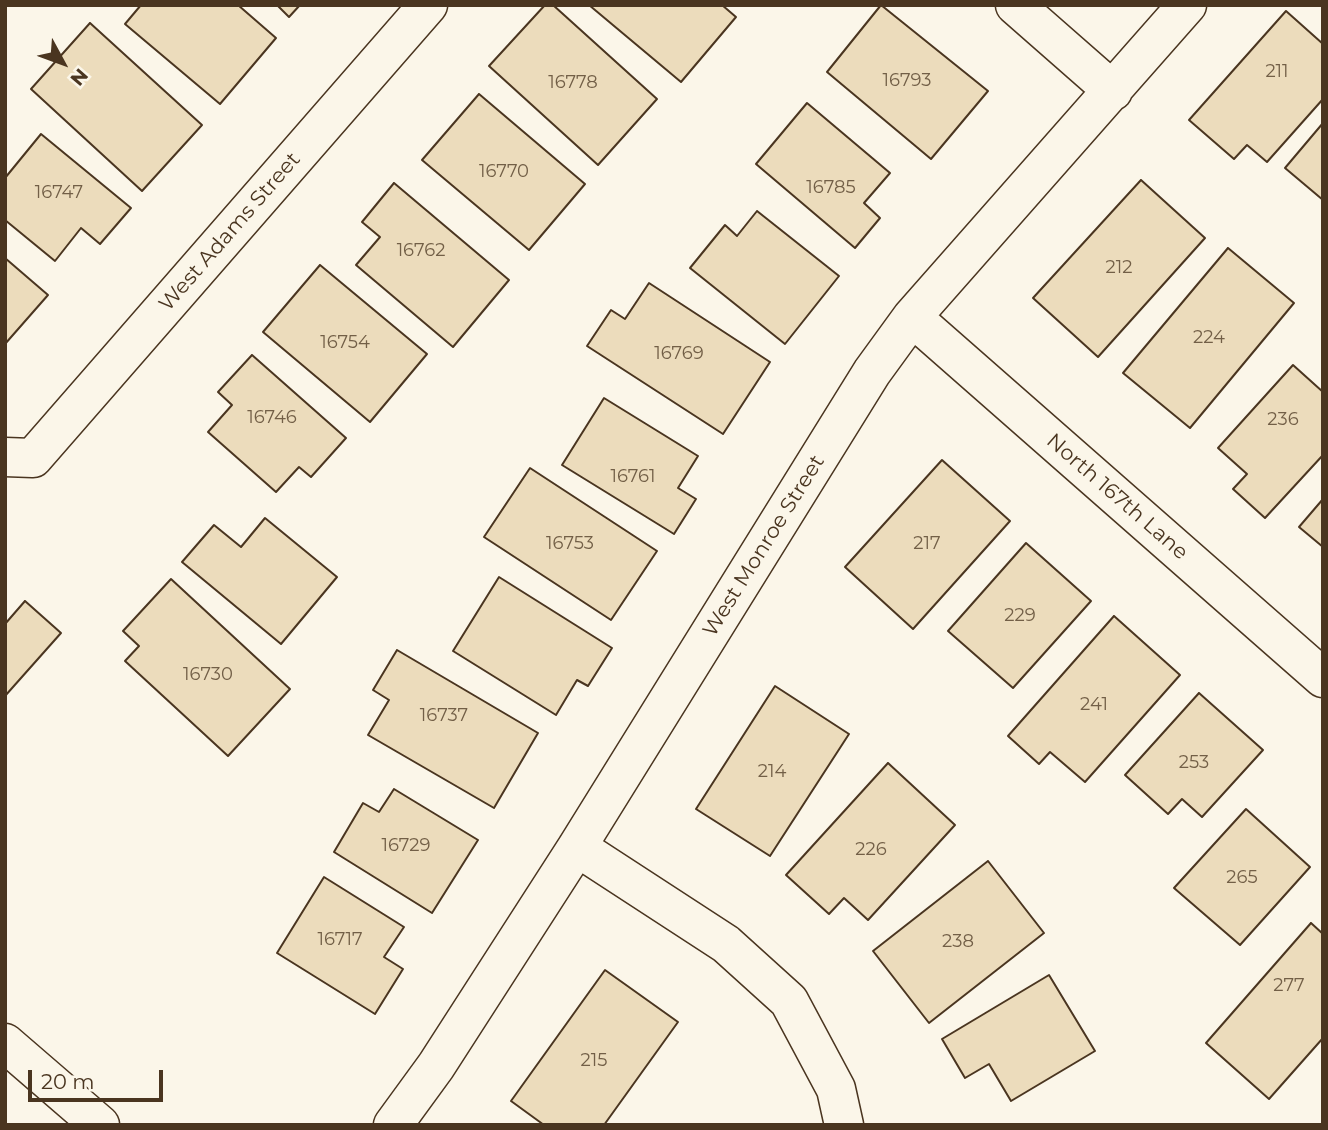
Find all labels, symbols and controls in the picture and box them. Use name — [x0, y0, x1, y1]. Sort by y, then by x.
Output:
north arrow — [28, 28, 98, 98]
house number: 211 — [1265, 61, 1289, 83]
text: N — [66, 64, 93, 90]
house number: 16793 — [883, 70, 931, 92]
house number: 16778 — [548, 72, 598, 94]
street label: West Adams Street — [154, 147, 306, 317]
house number: 16770 — [479, 161, 529, 183]
house number: 16785 — [806, 177, 856, 199]
house number: 16747 — [35, 182, 83, 204]
house number: 16762 — [397, 240, 445, 262]
house number: 212 — [1106, 257, 1132, 279]
house number: 224 — [1193, 327, 1225, 349]
house number: 16754 — [320, 332, 370, 354]
house number: 16769 — [654, 343, 704, 365]
house number: 16746 — [247, 407, 297, 429]
house number: 236 — [1267, 409, 1299, 431]
street label: North 167th Lane — [1041, 429, 1193, 565]
street label: West Monroe Street — [698, 450, 830, 642]
house number: 16761 — [610, 466, 656, 488]
house number: 16753 — [546, 533, 594, 555]
house number: 217 — [913, 533, 941, 555]
house number: 229 — [1004, 605, 1036, 627]
house number: 16730 — [183, 664, 233, 686]
house number: 241 — [1080, 694, 1108, 716]
house number: 16737 — [420, 705, 468, 727]
house number: 253 — [1179, 752, 1209, 774]
house number: 214 — [758, 761, 786, 783]
house number: 16729 — [381, 835, 431, 857]
house number: 226 — [855, 839, 887, 861]
house number: 265 — [1226, 867, 1258, 889]
house number: 16717 — [317, 929, 363, 951]
house number: 238 — [942, 931, 974, 953]
house number: 277 — [1273, 975, 1305, 997]
house number: 215 — [581, 1050, 607, 1072]
scale bar — [32, 1056, 166, 1100]
text: 20 m — [41, 1069, 95, 1094]

